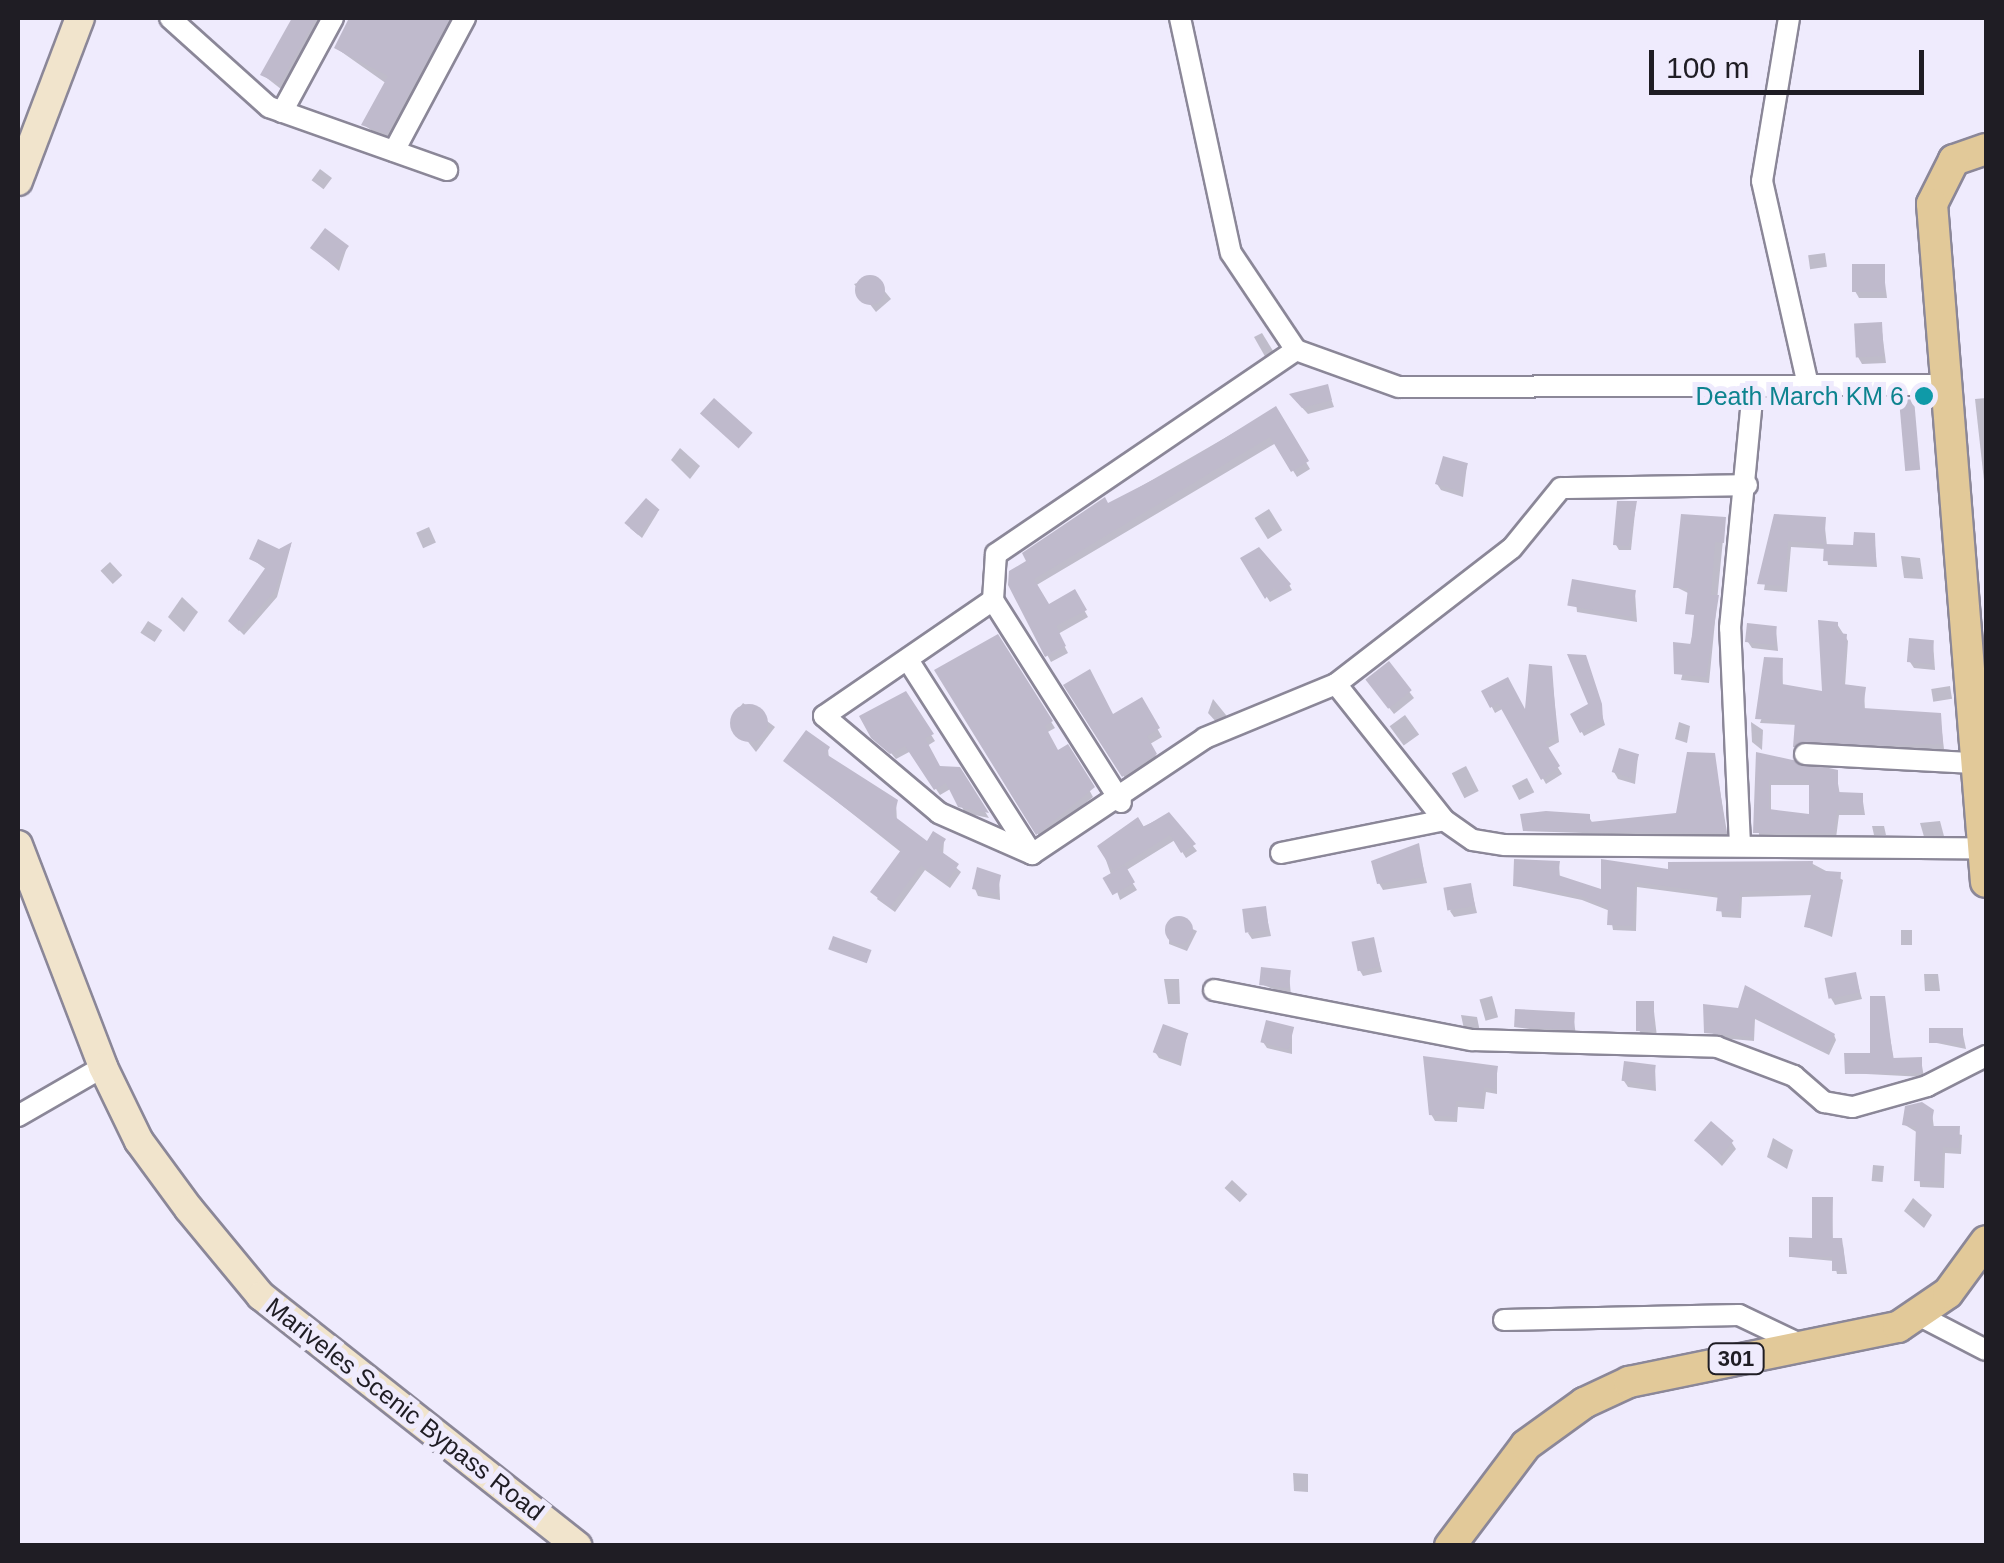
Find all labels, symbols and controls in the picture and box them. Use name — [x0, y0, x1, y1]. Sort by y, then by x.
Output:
scale bar — [1654, 30, 1929, 92]
text: 100 m — [1666, 51, 1749, 84]
place label: Death March KM 6 — [1696, 381, 1904, 411]
marker: Death March KM 6 — [1913, 385, 1935, 407]
street label: Mariveles Scenic Bypass Road — [260, 1291, 550, 1527]
road number: 301 — [1706, 1342, 1766, 1376]

